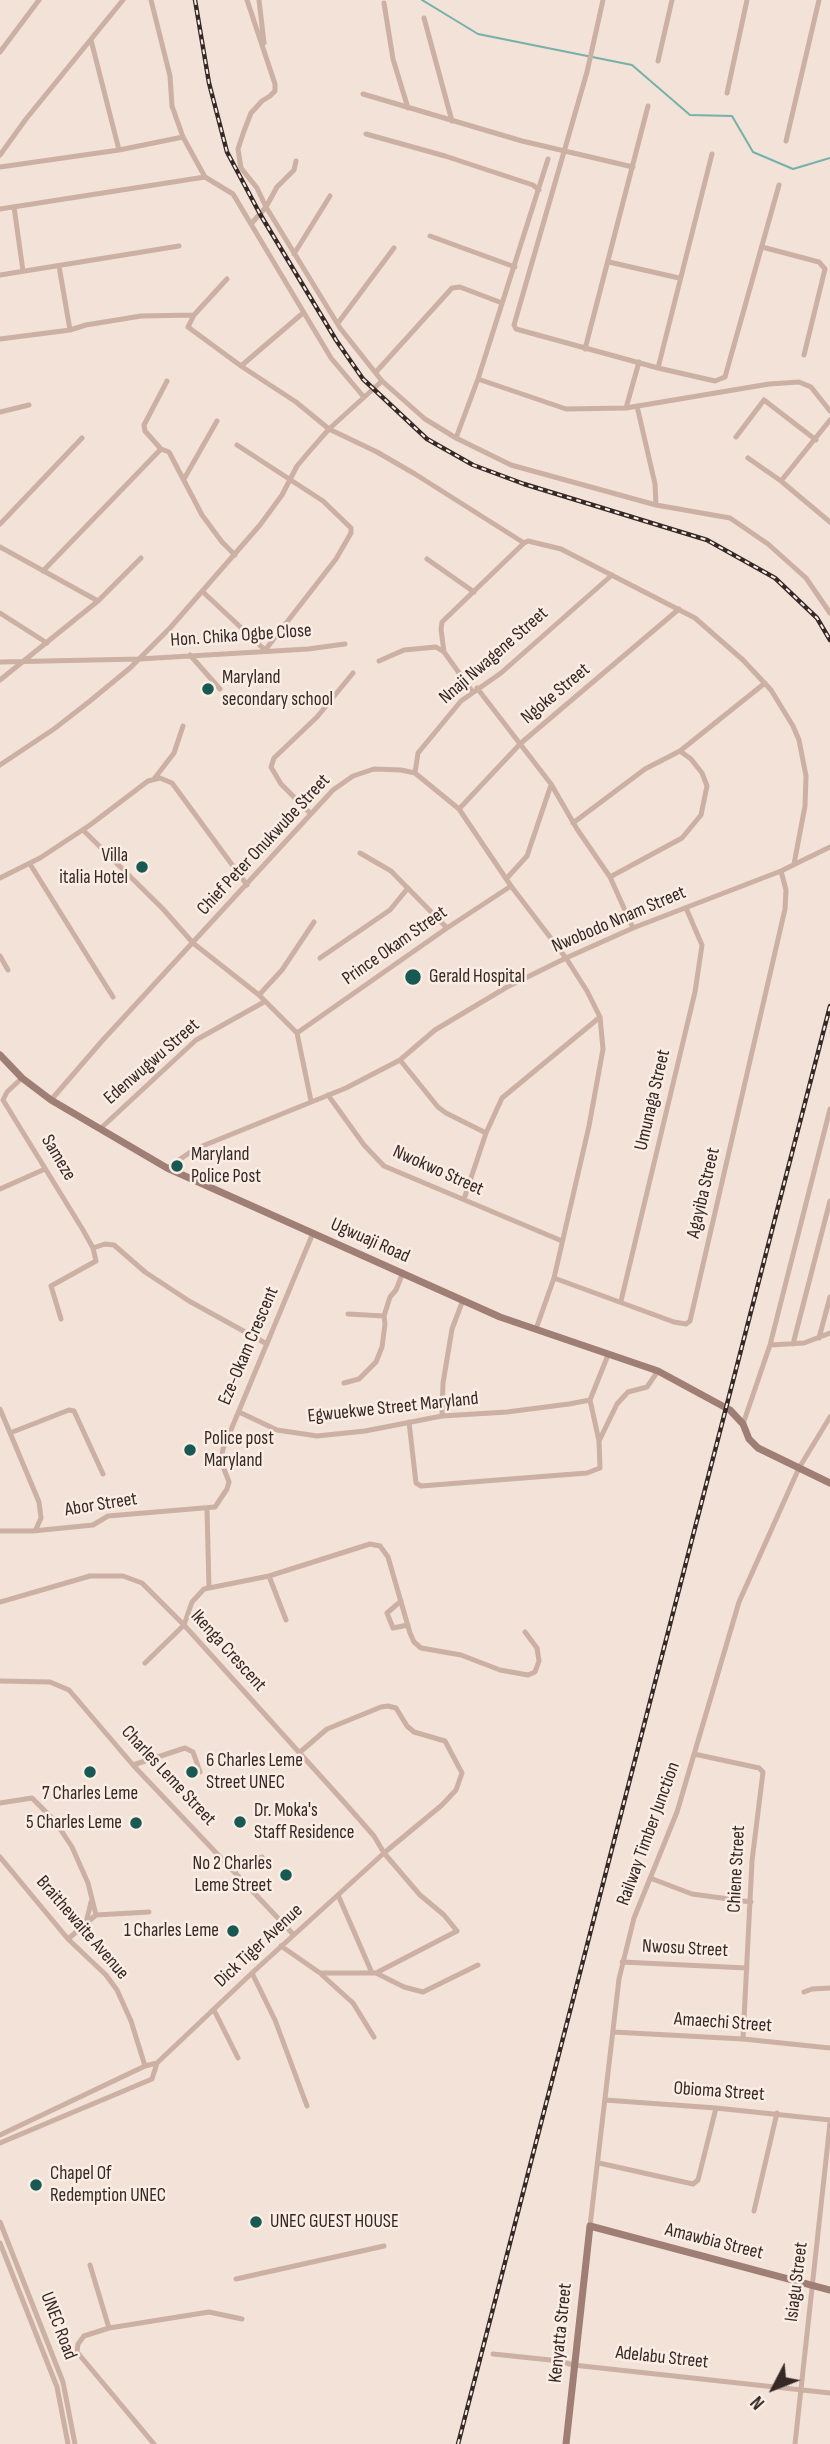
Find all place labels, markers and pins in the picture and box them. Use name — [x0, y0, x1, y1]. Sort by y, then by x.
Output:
place label: Maryland secondary school — [222, 667, 333, 711]
marker: Maryland secondary school — [200, 681, 216, 697]
place label: Villa italia Hotel — [59, 845, 128, 889]
marker: Villa italia Hotel — [134, 859, 150, 875]
place label: Gerald Hospital — [429, 966, 525, 988]
marker: Gerald Hospital — [403, 967, 423, 987]
place label: Maryland Police Post — [191, 1144, 261, 1188]
marker: Maryland Police Post — [169, 1158, 185, 1174]
place label: Police post Maryland — [204, 1428, 274, 1472]
marker: Police post Maryland — [182, 1442, 198, 1458]
place label: 6 Charles Leme Street UNEC — [206, 1750, 303, 1794]
marker: 7 Charles Leme — [82, 1764, 98, 1780]
marker: 6 Charles Leme Street UNEC — [184, 1764, 200, 1780]
place label: 7 Charles Leme — [42, 1783, 138, 1805]
place label: Dr. Moka's Staff Residence — [254, 1800, 354, 1844]
place label: 5 Charles Leme — [26, 1812, 122, 1834]
marker: Dr. Moka's Staff Residence — [232, 1814, 248, 1830]
marker: 5 Charles Leme — [128, 1815, 144, 1831]
place label: No 2 Charles Leme Street — [192, 1853, 272, 1897]
marker: No 2 Charles Leme Street — [278, 1867, 294, 1883]
place label: 1 Charles Leme — [124, 1920, 219, 1942]
marker: 1 Charles Leme — [225, 1923, 241, 1939]
place label: Chapel Of Redemption UNEC — [50, 2163, 166, 2207]
marker: Chapel Of Redemption UNEC — [28, 2177, 44, 2193]
place label: UNEC GUEST HOUSE — [270, 2211, 399, 2233]
marker: UNEC GUEST HOUSE — [248, 2214, 264, 2230]

